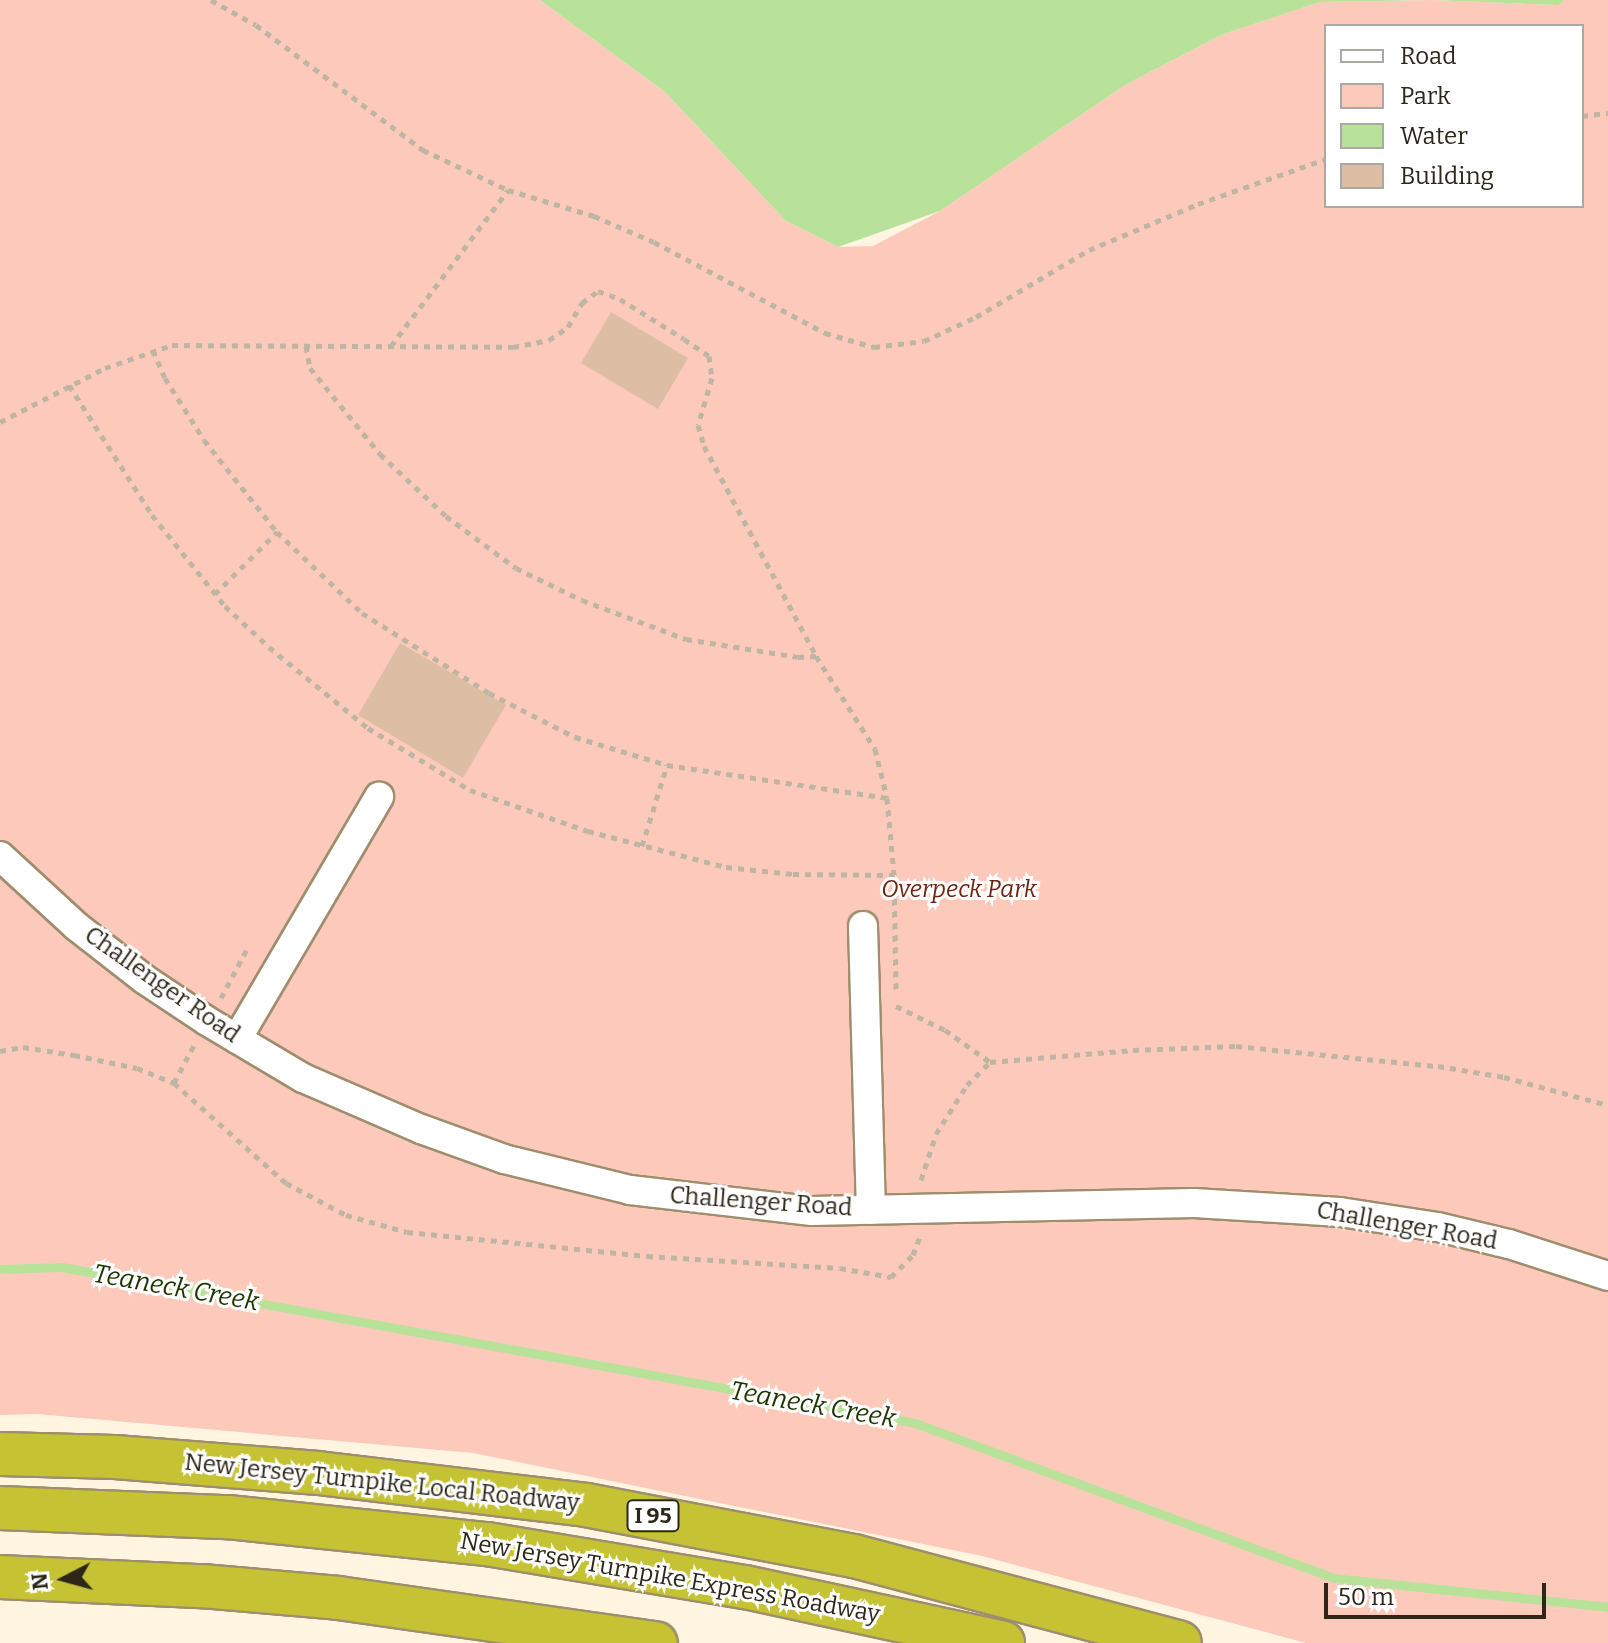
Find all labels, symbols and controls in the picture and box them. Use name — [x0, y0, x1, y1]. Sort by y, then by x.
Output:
legend — [1324, 24, 1584, 208]
text: Road — [1400, 42, 1456, 70]
text: Park — [1400, 82, 1451, 110]
text: Water — [1400, 122, 1468, 150]
text: Building — [1400, 162, 1494, 190]
park label: Overpeck Park — [881, 876, 1037, 904]
street label: Challenger Road — [79, 921, 245, 1049]
street label: Challenger Road — [669, 1181, 853, 1223]
street label: Challenger Road — [1314, 1196, 1500, 1256]
water label: Teaneck Creek — [91, 1258, 261, 1318]
water label: Teaneck Creek — [728, 1375, 898, 1435]
street label: New Jersey Turnpike Local Roadway — [183, 1448, 581, 1518]
road number: I 95 — [625, 1498, 681, 1534]
street label: New Jersey Turnpike Express Roadway — [458, 1527, 882, 1629]
north arrow — [24, 1539, 104, 1619]
scale bar — [1328, 1567, 1550, 1617]
text: N — [25, 1572, 54, 1591]
text: 50 m — [1338, 1583, 1394, 1611]

